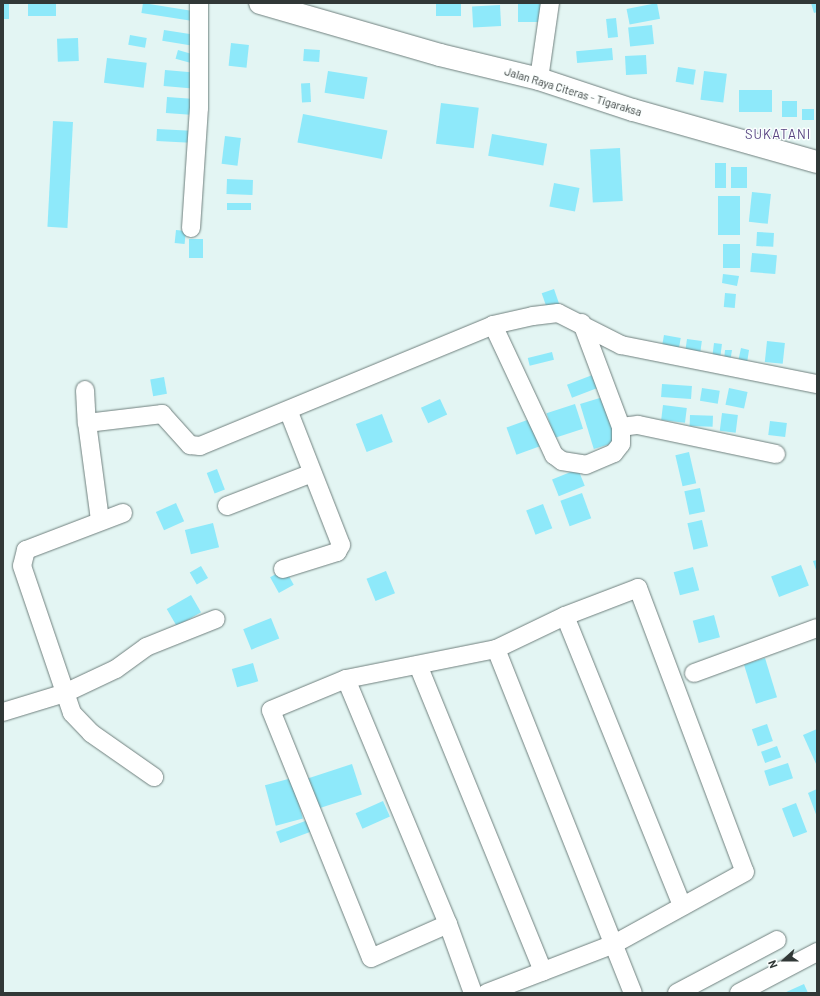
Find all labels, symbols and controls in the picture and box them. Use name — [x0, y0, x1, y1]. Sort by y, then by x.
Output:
street label: Jalan Raya Citeras - Tigaraksa — [503, 65, 643, 119]
district label: SUKATANI — [745, 126, 811, 142]
north arrow — [764, 940, 804, 980]
text: N — [765, 959, 780, 970]

